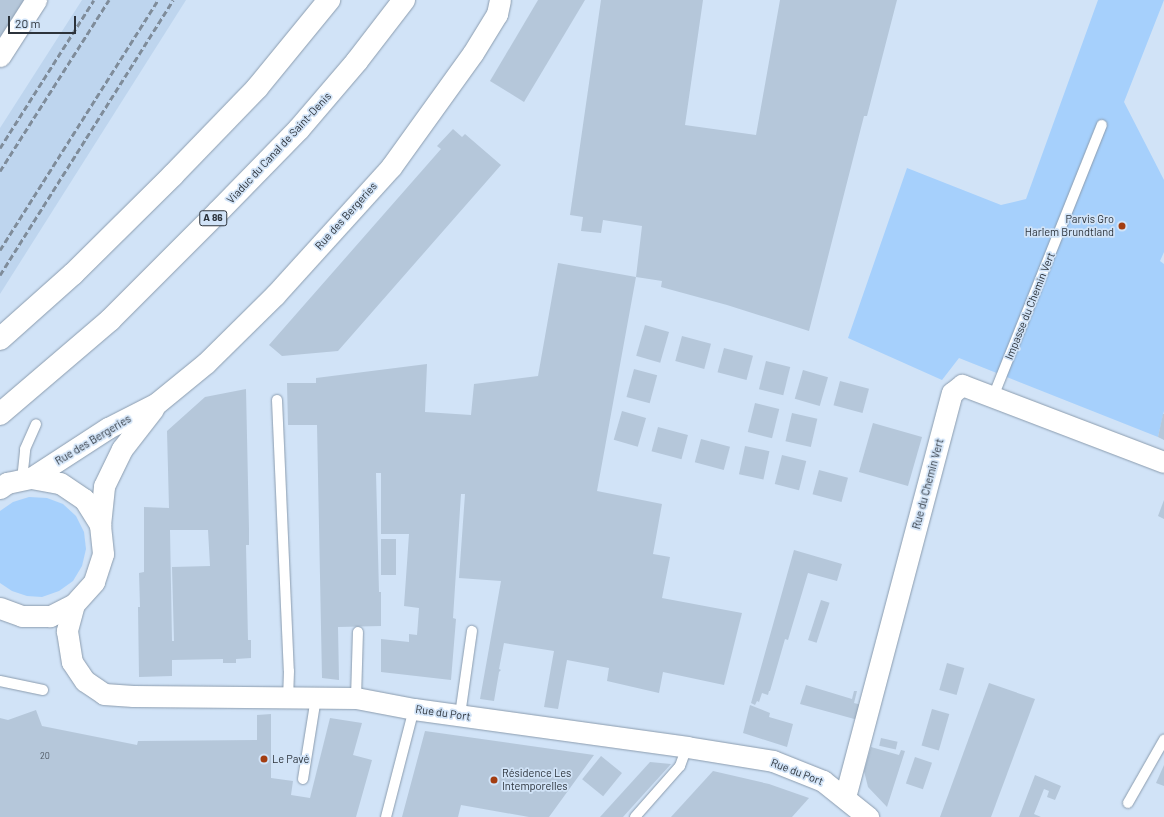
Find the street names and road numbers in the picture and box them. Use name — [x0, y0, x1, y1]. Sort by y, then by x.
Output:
street label: Viaduc du Canal de Saint-Denis — [224, 90, 334, 206]
street label: Rue des Bergeries — [312, 180, 380, 252]
road number: A 86 — [199, 210, 227, 226]
street label: Impasse du Chemin Vert — [1002, 250, 1058, 362]
street label: Rue des Bergeries — [53, 412, 133, 468]
street label: Rue du Chemin Vert — [910, 437, 946, 531]
street label: Rue du Port — [415, 703, 471, 723]
street label: Rue du Port — [769, 756, 825, 788]

